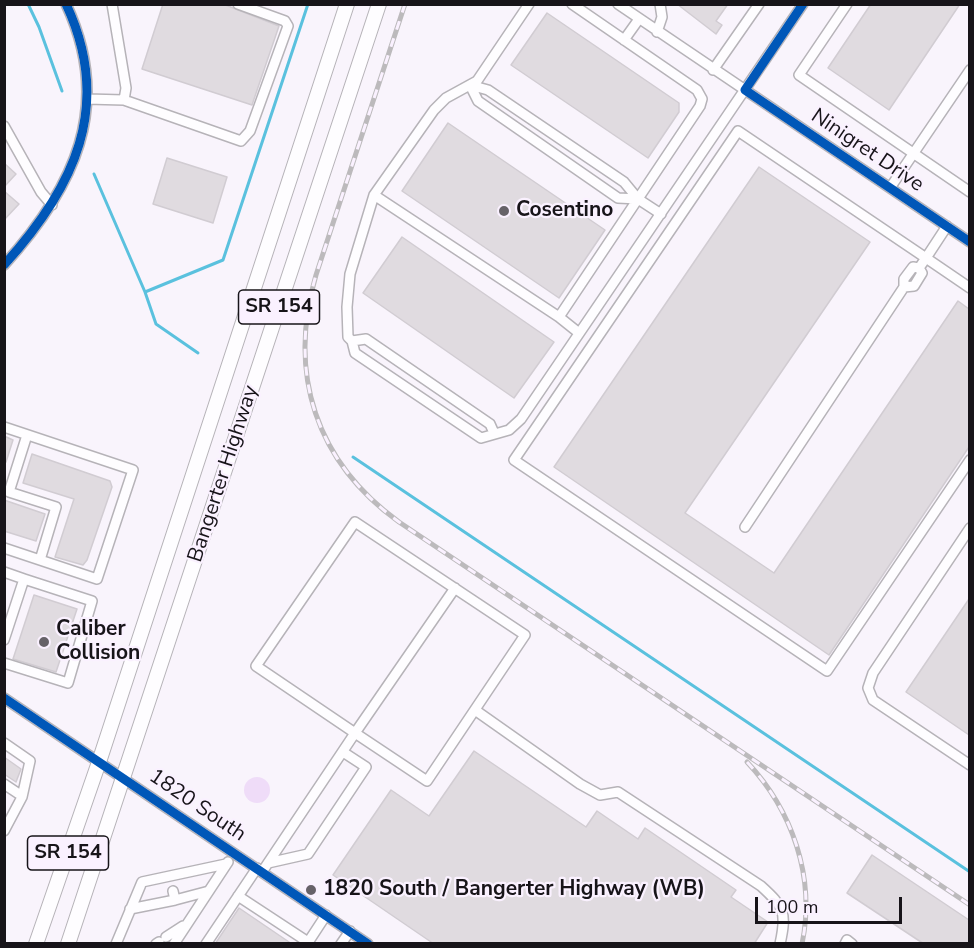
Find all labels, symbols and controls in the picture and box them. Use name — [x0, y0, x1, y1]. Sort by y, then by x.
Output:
street label: Ninigret Drive — [806, 104, 928, 198]
place label: Cosentino — [516, 198, 613, 224]
marker: Cosentino — [497, 204, 511, 218]
road number: SR 154 — [238, 290, 320, 324]
street label: Bangerter Highway — [184, 382, 264, 566]
place label: Caliber Collision — [56, 617, 140, 667]
marker: Caliber Collision — [37, 635, 51, 649]
street label: 1820 South — [144, 764, 250, 848]
road number: SR 154 — [28, 836, 109, 870]
place label: 1820 South / Bangerter Highway (WB) — [323, 877, 705, 903]
marker: 1820 South / Bangerter Highway (WB) — [304, 883, 318, 897]
scale bar — [758, 885, 905, 923]
text: 100 m — [766, 895, 818, 919]

